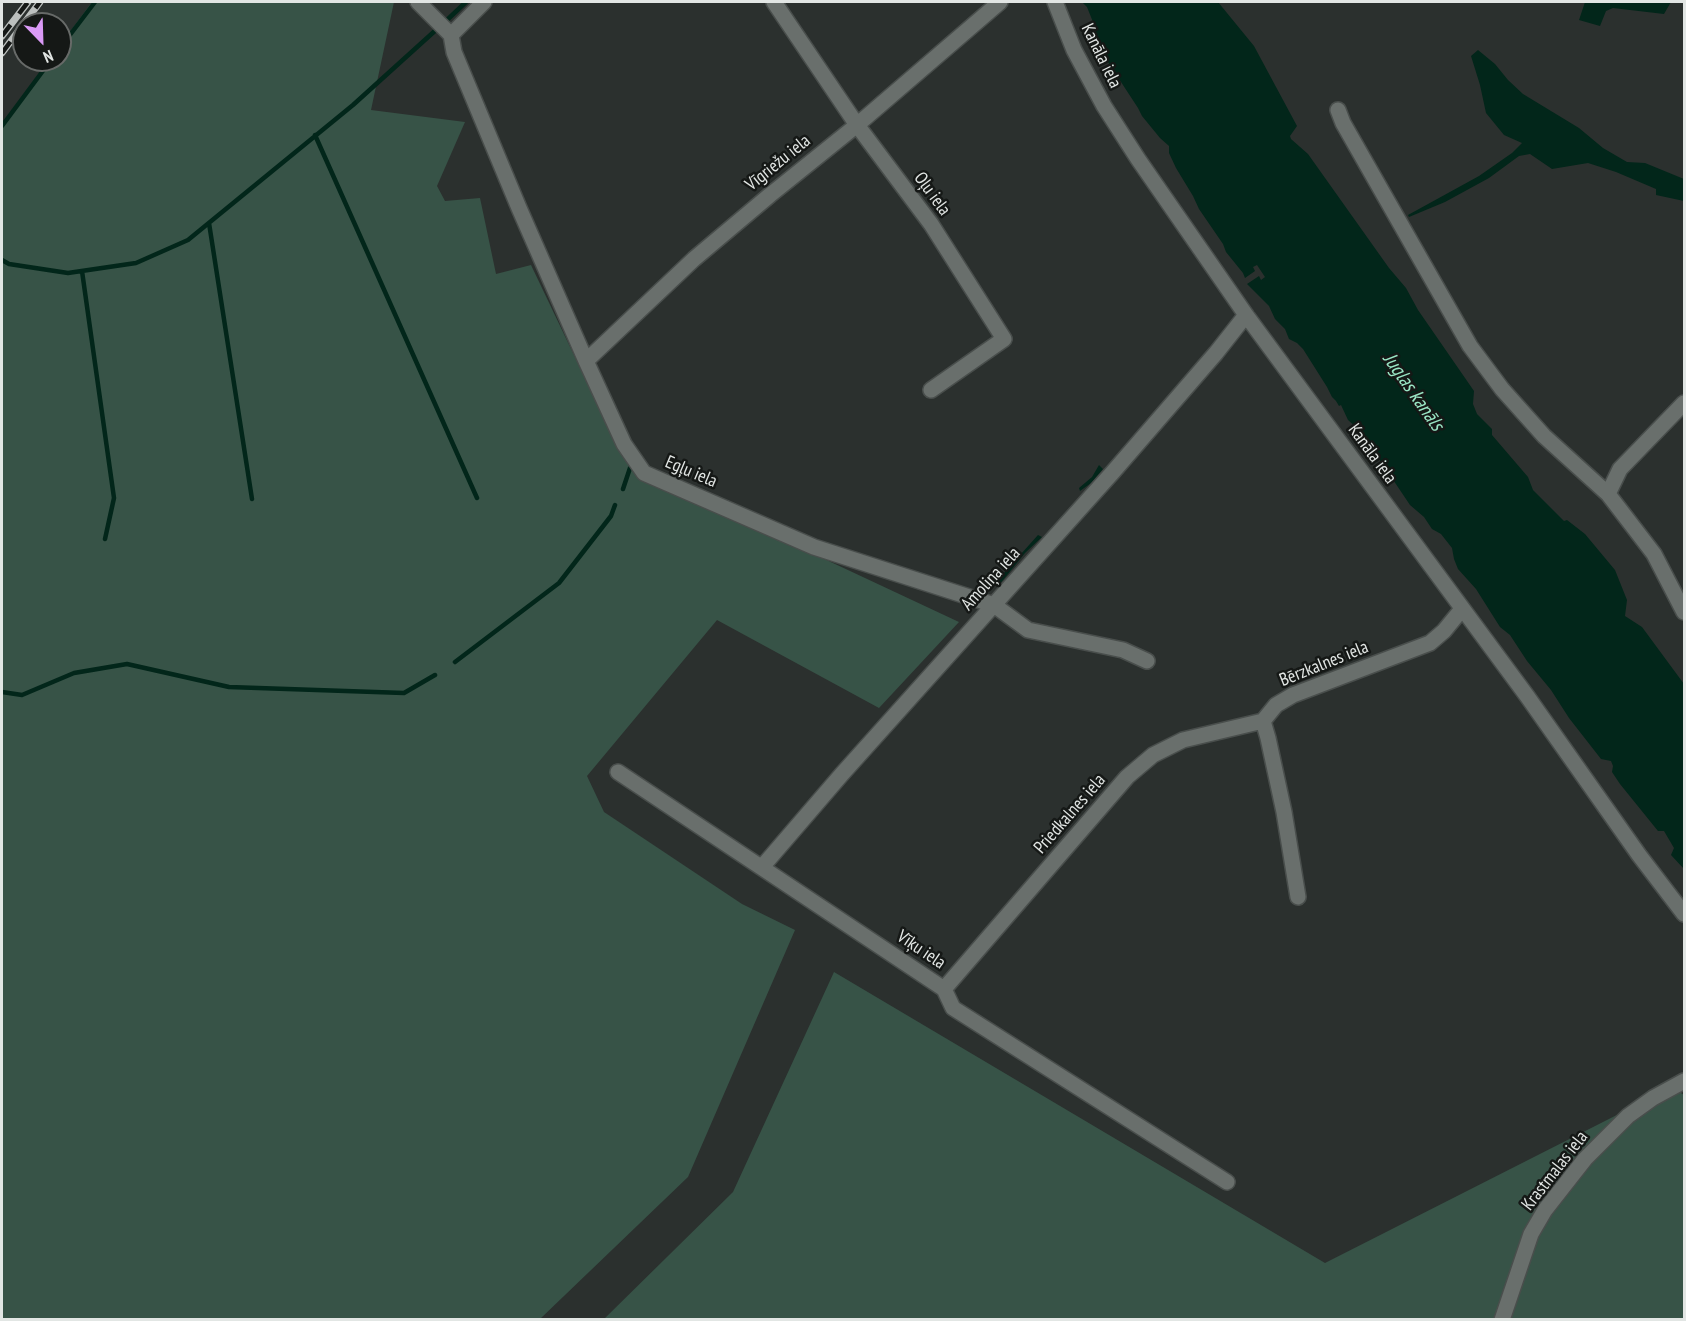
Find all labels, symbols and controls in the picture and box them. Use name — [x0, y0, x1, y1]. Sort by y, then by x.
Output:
north arrow — [12, 12, 72, 72]
street label: Kanāla iela — [1076, 20, 1126, 92]
text: N — [40, 46, 56, 68]
street label: Vīgriežu iela — [741, 130, 815, 196]
street label: Oļu iela — [909, 168, 955, 220]
water label: Juglas kanāls — [1377, 348, 1449, 436]
street label: Kanāla iela — [1343, 420, 1401, 488]
street label: Egļu iela — [662, 451, 720, 493]
street label: Amoliņa iela — [957, 543, 1025, 615]
street label: Bērzkalnes iela — [1277, 636, 1371, 692]
street label: Priedkalnes iela — [1030, 770, 1110, 858]
street label: Vīķu iela — [893, 926, 949, 974]
street label: Krastmalas iela — [1517, 1127, 1593, 1215]

